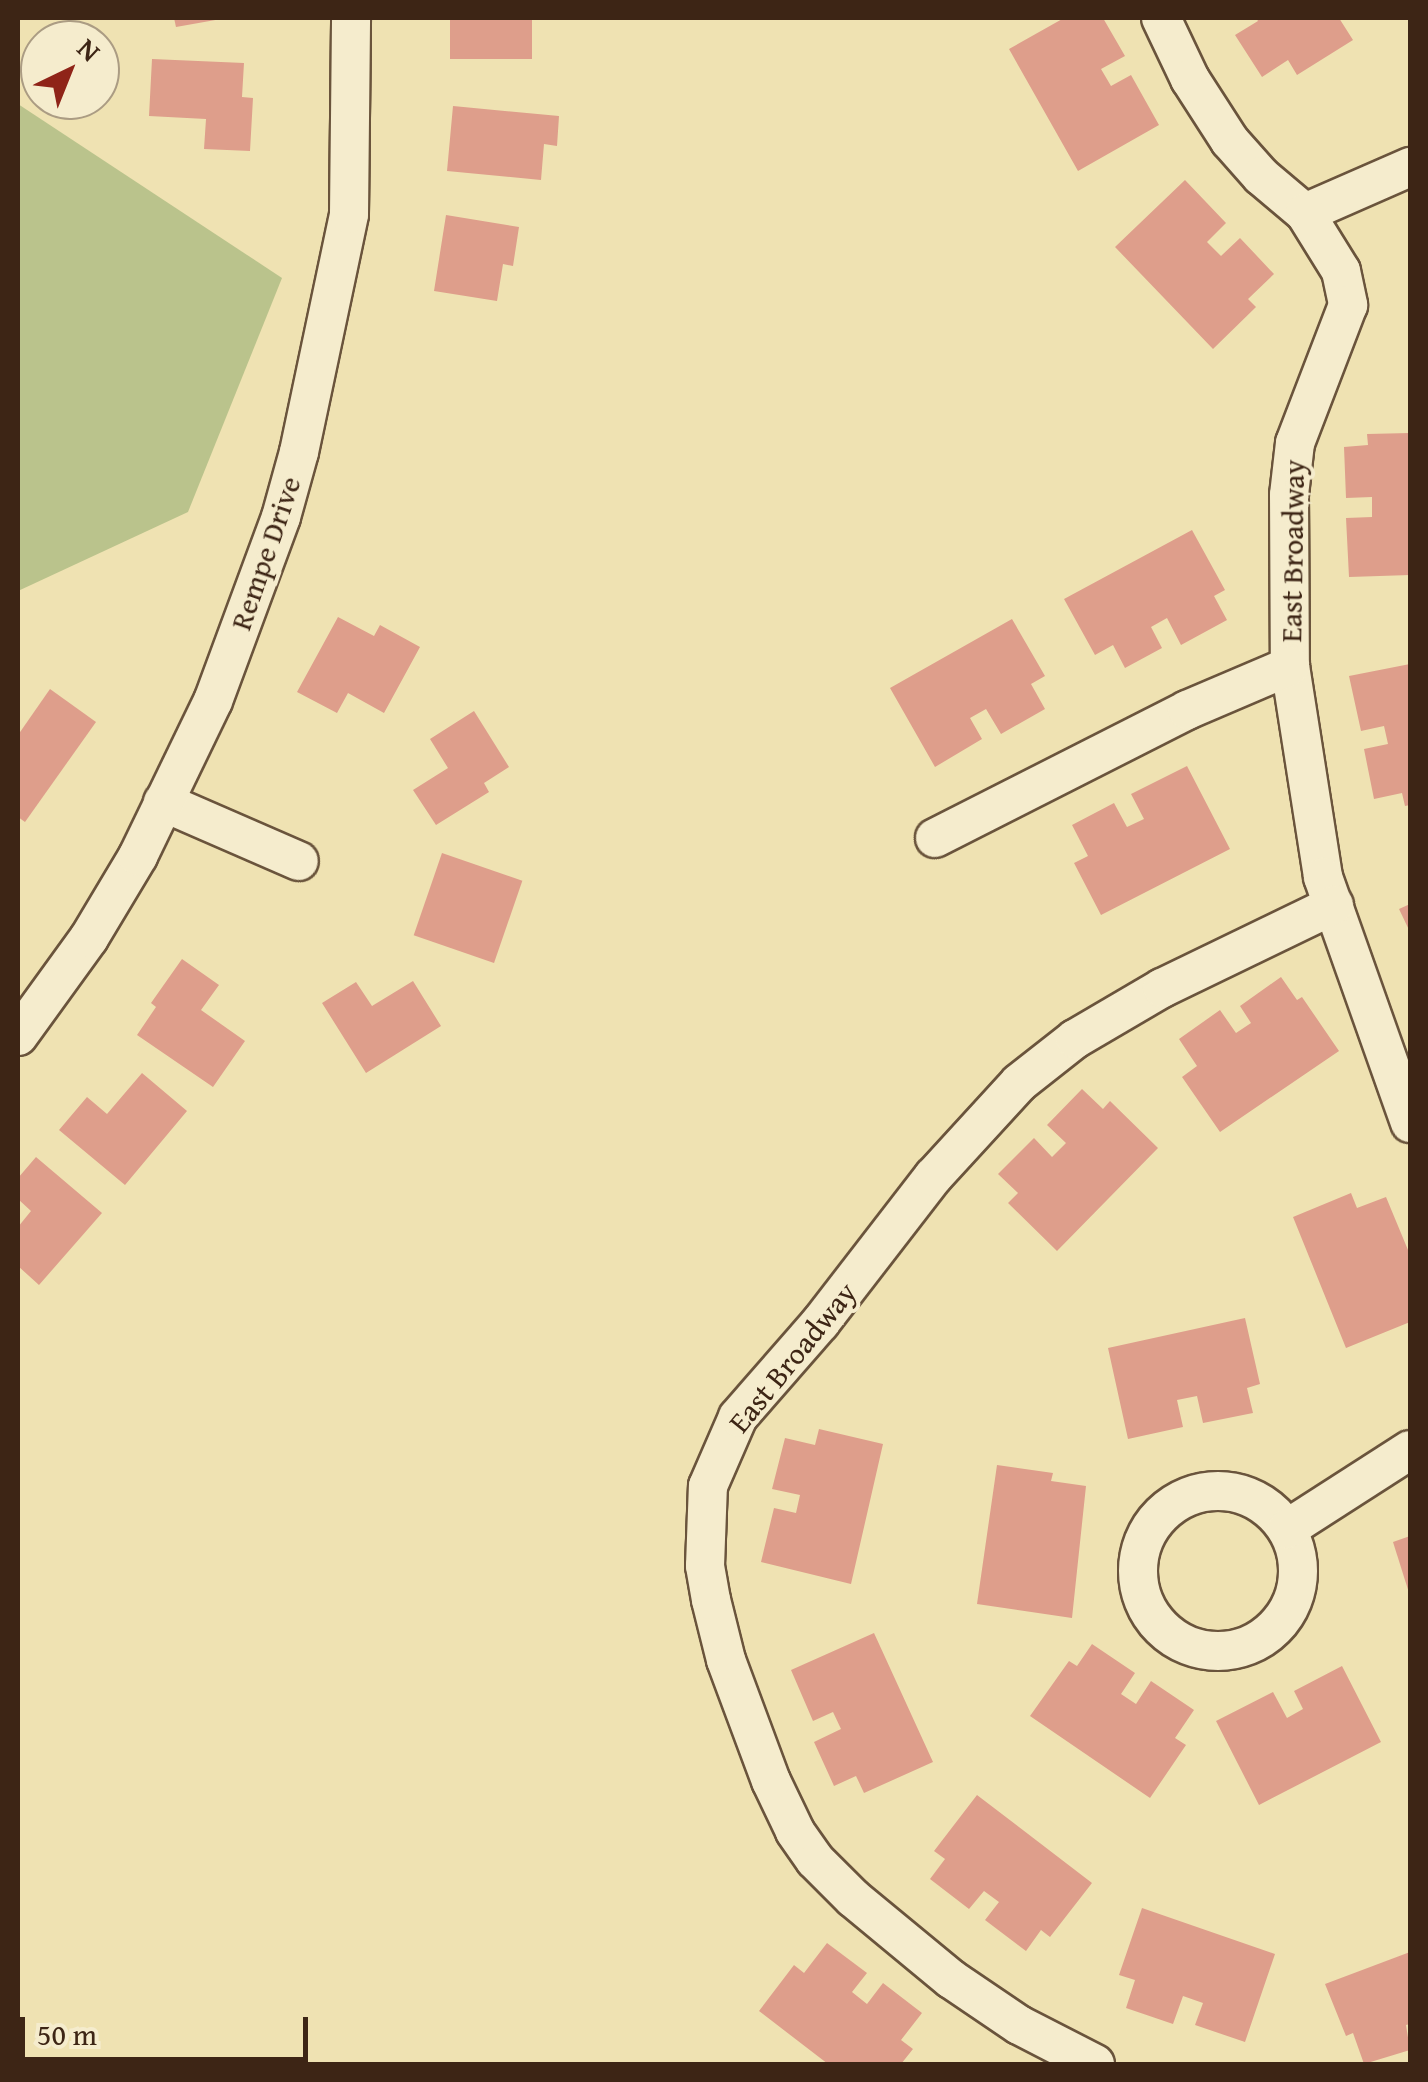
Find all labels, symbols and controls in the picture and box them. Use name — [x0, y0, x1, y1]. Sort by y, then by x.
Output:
north arrow — [20, 20, 120, 120]
text: N — [69, 28, 110, 71]
street label: East Broadway — [1272, 459, 1312, 643]
street label: Rempe Drive — [222, 471, 308, 635]
street label: East Broadway — [720, 1275, 864, 1439]
scale bar — [25, 1997, 312, 2059]
text: 50 m — [37, 2012, 97, 2056]

